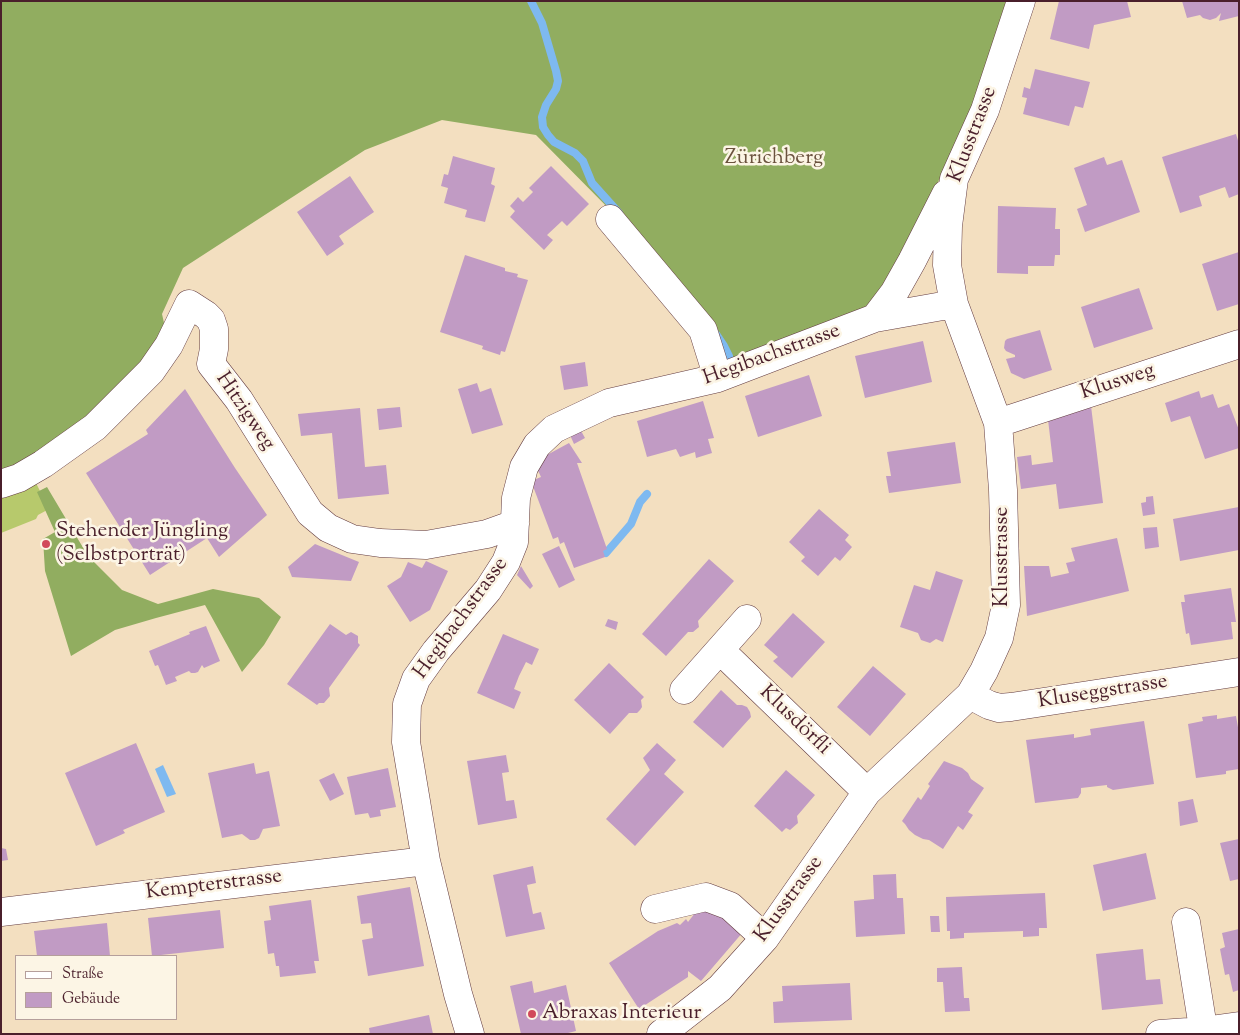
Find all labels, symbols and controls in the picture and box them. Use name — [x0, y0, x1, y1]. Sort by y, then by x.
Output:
street label: Klusstrasse — [944, 84, 1004, 186]
park label: Zürichberg — [725, 146, 823, 172]
street label: Hegibachstrasse — [700, 319, 844, 393]
street label: Klusweg — [1078, 359, 1158, 407]
street label: Hitzigweg — [209, 368, 279, 456]
street label: Klusstrasse — [990, 507, 1016, 607]
place label: Stehender Jüngling (Selbstporträt) — [56, 519, 228, 569]
marker: Stehender Jüngling (Selbstporträt) — [40, 538, 52, 550]
street label: Hegibachstrasse — [409, 553, 515, 685]
street label: Kluseggstrasse — [1037, 670, 1169, 716]
street label: Klusdörfli — [753, 681, 835, 761]
street label: Klusstrasse — [750, 852, 830, 948]
street label: Kempterstrasse — [145, 865, 283, 907]
legend — [15, 955, 178, 1020]
text: Straße — [62, 964, 104, 985]
text: Gebäude — [62, 989, 120, 1010]
place label: Abraxas Interieur — [542, 1001, 701, 1027]
marker: Abraxas Interieur — [526, 1008, 538, 1020]

